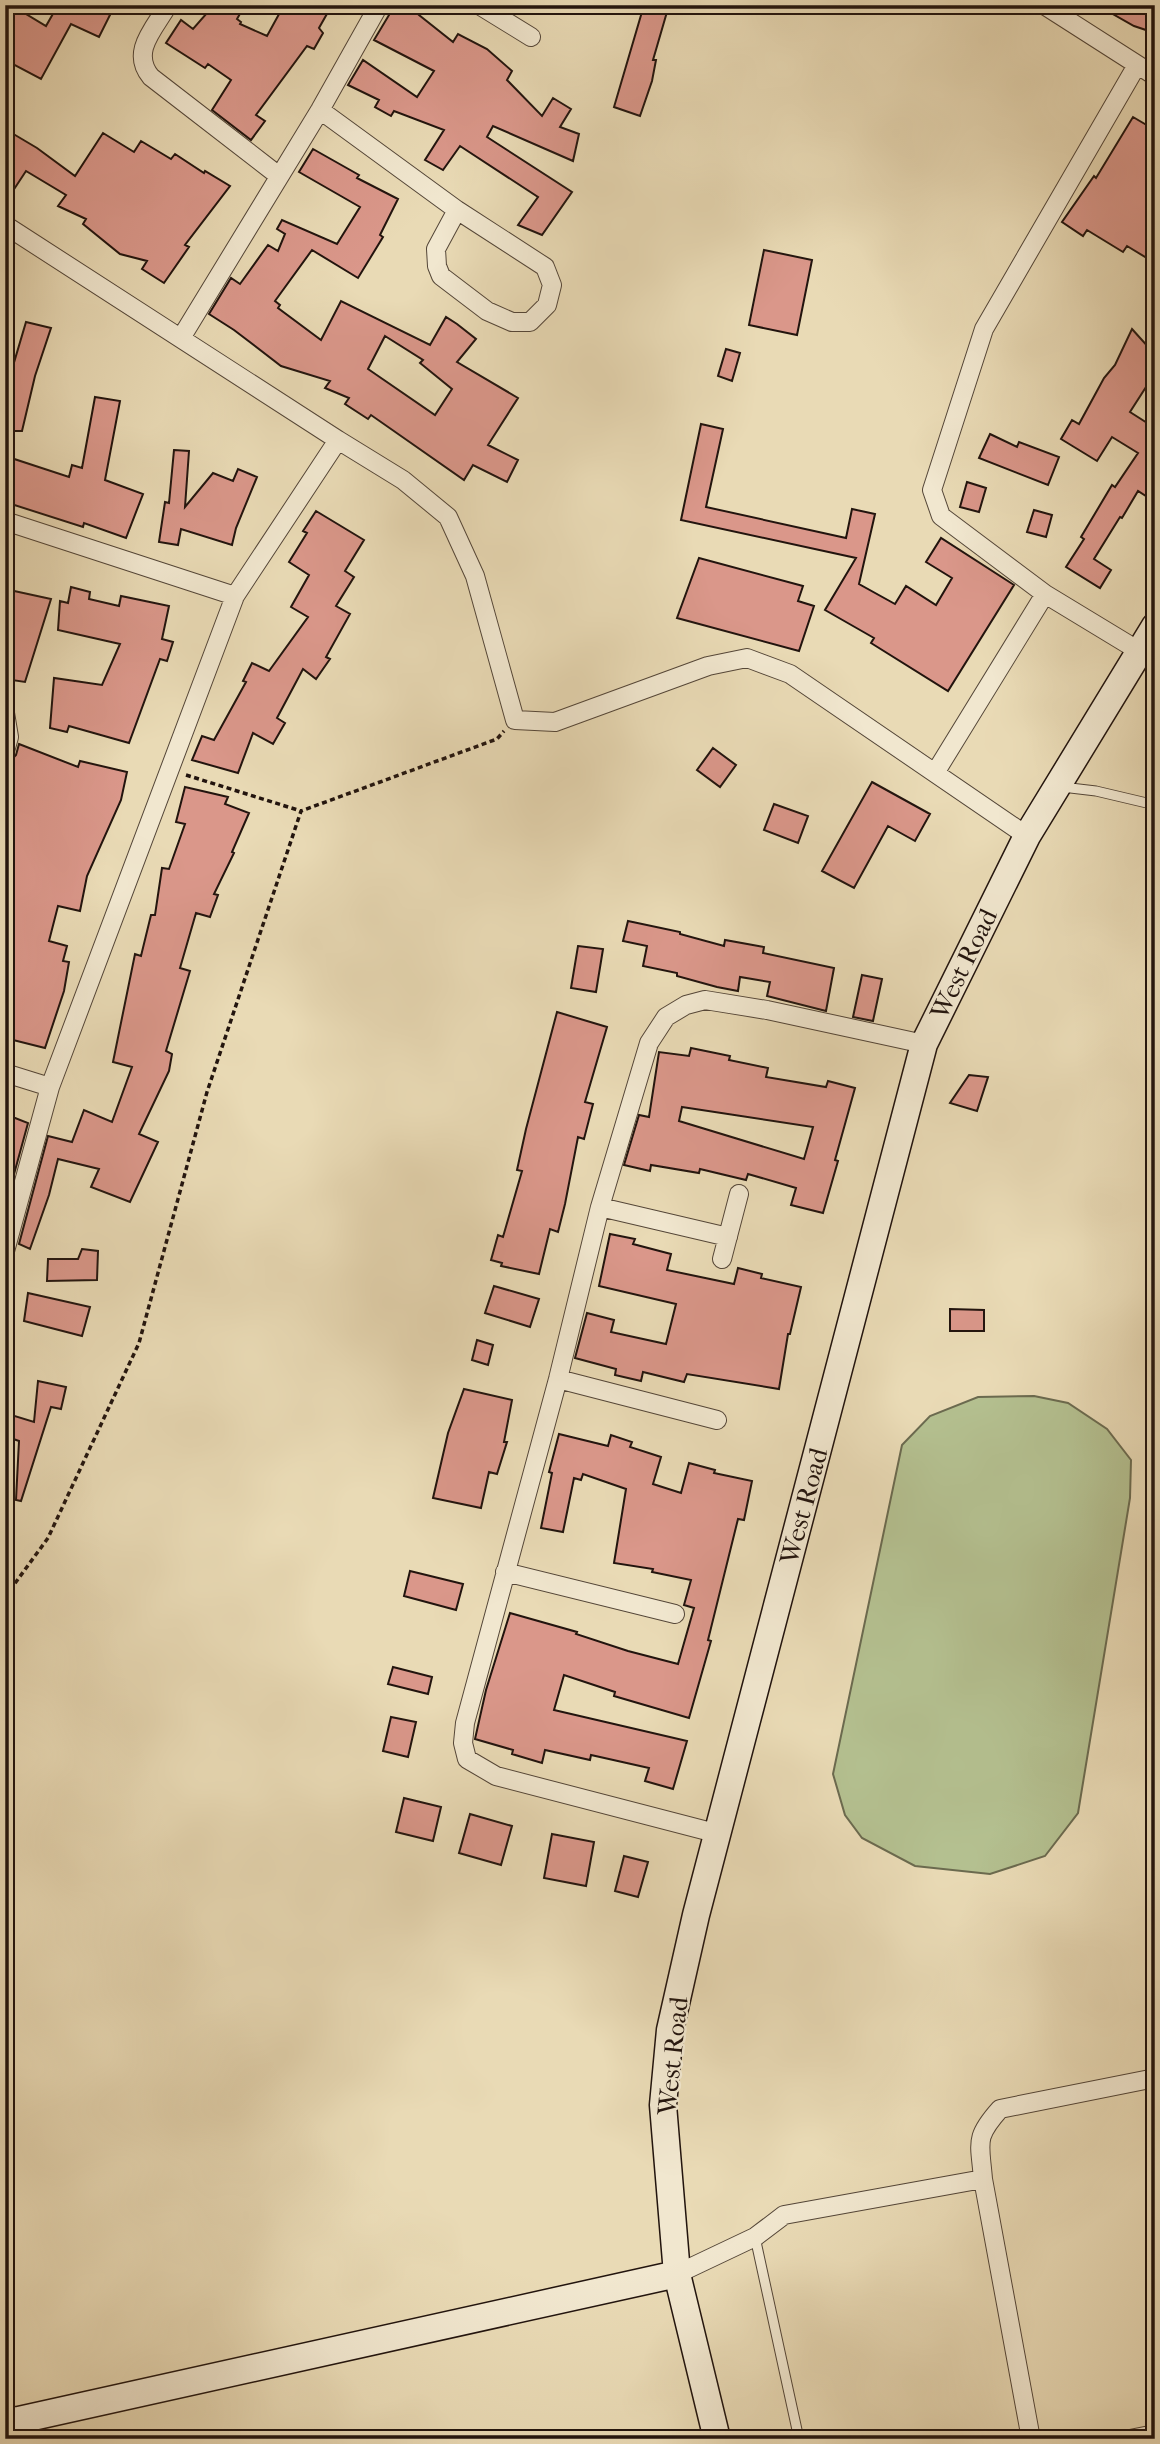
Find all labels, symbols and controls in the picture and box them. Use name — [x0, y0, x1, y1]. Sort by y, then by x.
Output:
street label: West Road — [924, 903, 1004, 1025]
street label: West Road — [773, 1444, 835, 1568]
street label: West Road — [651, 1994, 695, 2118]

